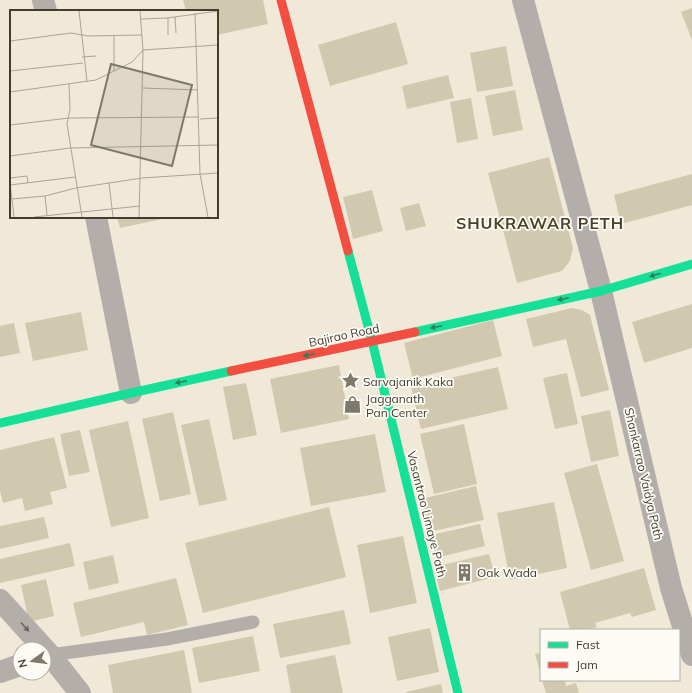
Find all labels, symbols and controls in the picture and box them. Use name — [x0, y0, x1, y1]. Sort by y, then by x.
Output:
inset map — [10, 10, 218, 218]
district label: SHUKRAWAR PETH — [456, 213, 624, 233]
one-way arrow — [648, 272, 660, 278]
one-way arrow — [556, 297, 569, 303]
street label: Bajirao Road — [307, 320, 381, 350]
one-way arrow — [429, 325, 442, 331]
one-way arrow — [302, 352, 315, 358]
place icon: Sarvajanik Kaka — [340, 371, 360, 391]
place label: Sarvajanik Kaka — [363, 374, 453, 389]
one-way arrow — [175, 379, 188, 385]
place label: Jagganath Pan Center — [366, 391, 428, 420]
shop icon: Jagganath Pan Center — [343, 395, 363, 415]
street label: Shankarrao Vaidya Path — [621, 406, 667, 542]
street label: Vasantrao Limaye Path — [404, 449, 450, 579]
building icon: Oak Wada — [454, 562, 474, 582]
place label: Oak Wada — [477, 565, 537, 580]
one-way arrow — [20, 622, 30, 632]
legend — [540, 629, 680, 681]
text: Fast — [576, 637, 600, 652]
north arrow — [12, 641, 52, 681]
text: Jam — [576, 657, 598, 672]
text: N — [14, 658, 30, 669]

